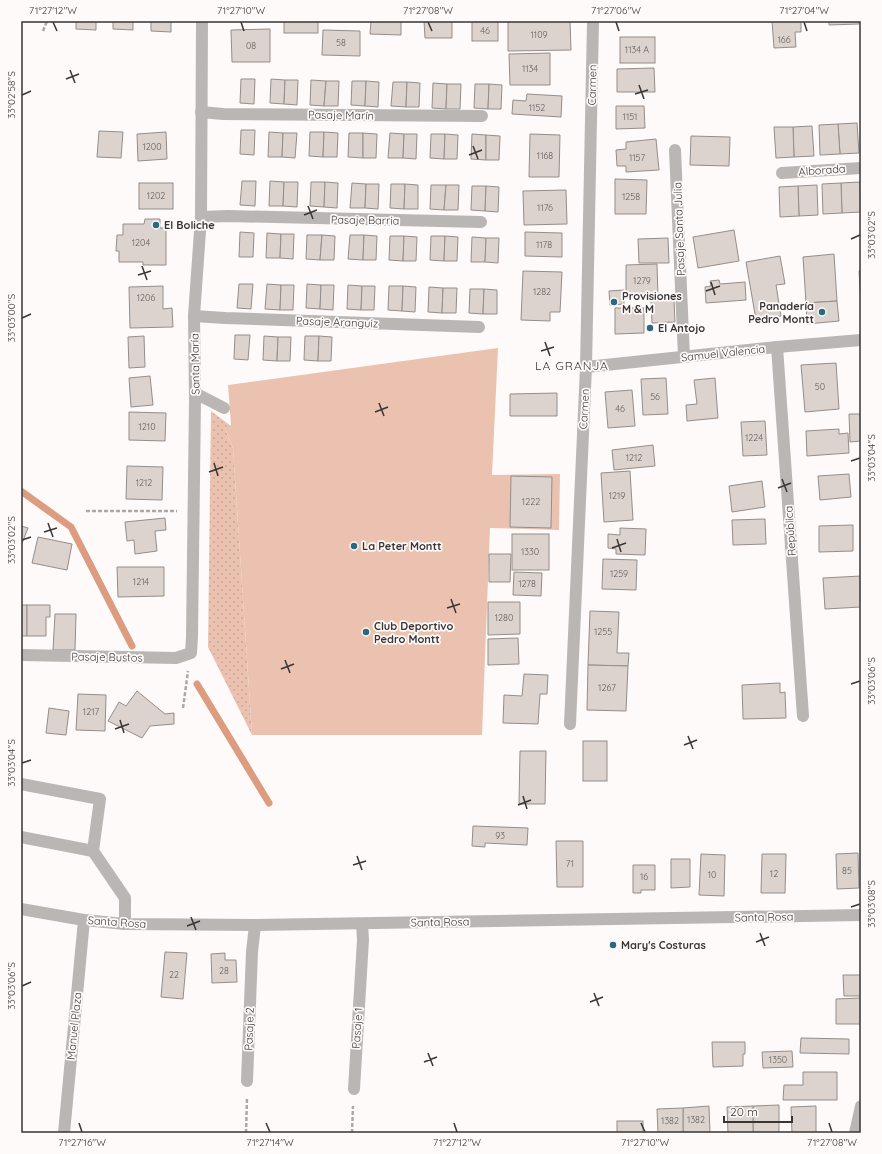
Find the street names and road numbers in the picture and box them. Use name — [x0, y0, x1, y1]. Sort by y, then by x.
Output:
street label: Carmen — [585, 65, 599, 105]
street label: Pasaje Marín — [308, 107, 374, 123]
street label: Alborada — [798, 161, 846, 179]
street label: Pasaje Santa Julia — [670, 182, 688, 276]
street label: Pasaje Barria — [331, 212, 399, 228]
street label: Pasaje Aranguiz — [296, 314, 378, 330]
street label: Santa María — [187, 333, 203, 395]
street label: Samuel Valencia — [680, 342, 766, 364]
street label: Carmen — [576, 388, 592, 430]
street label: República — [781, 505, 799, 557]
street label: Pasaje Bustos — [71, 649, 143, 665]
street label: Santa Rosa — [735, 909, 793, 925]
street label: Santa Rosa — [87, 913, 147, 931]
street label: Santa Rosa — [411, 914, 469, 930]
street label: Manuel Plaza — [63, 992, 85, 1060]
street label: Pasaje 2 — [241, 1007, 257, 1051]
street label: Pasaje 1 — [349, 1007, 365, 1049]

